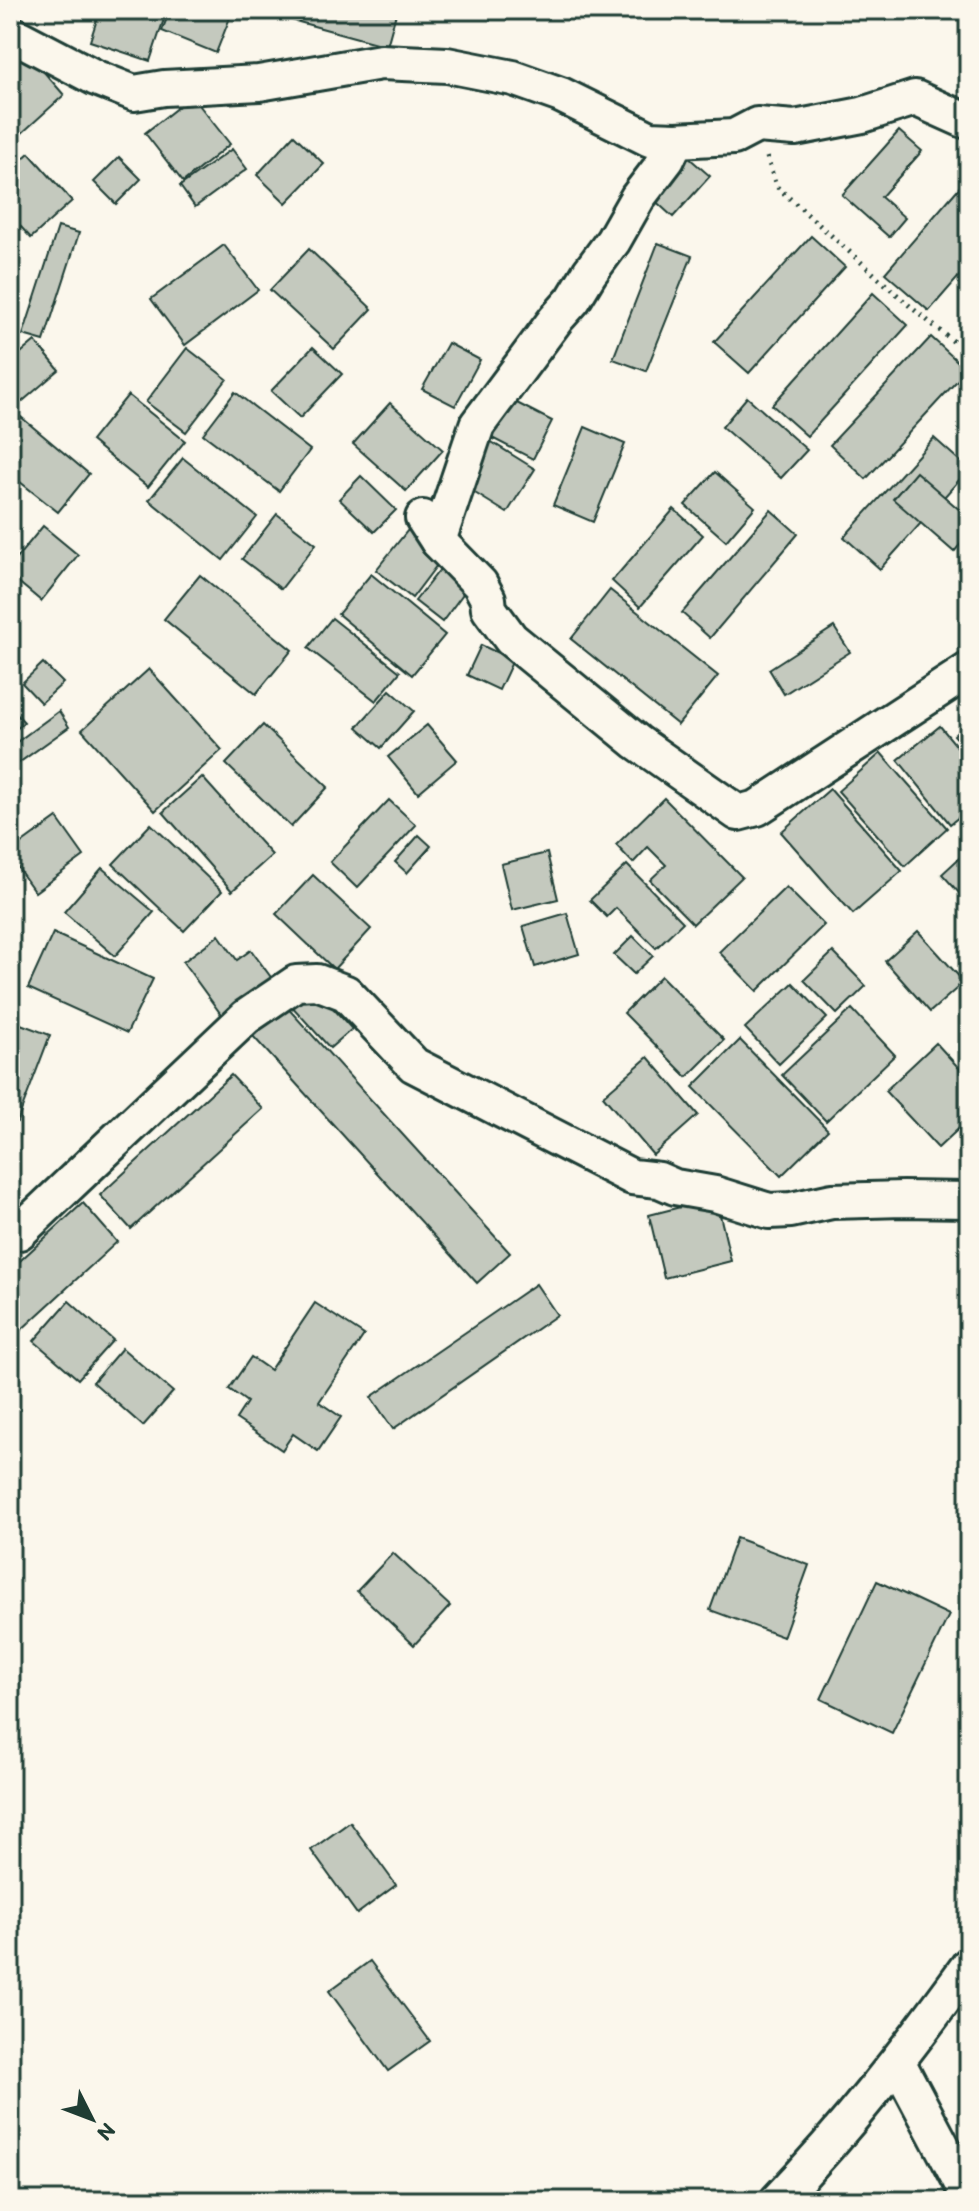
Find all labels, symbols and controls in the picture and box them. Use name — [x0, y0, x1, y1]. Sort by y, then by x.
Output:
north arrow — [52, 2079, 132, 2159]
text: N — [91, 2117, 121, 2147]

